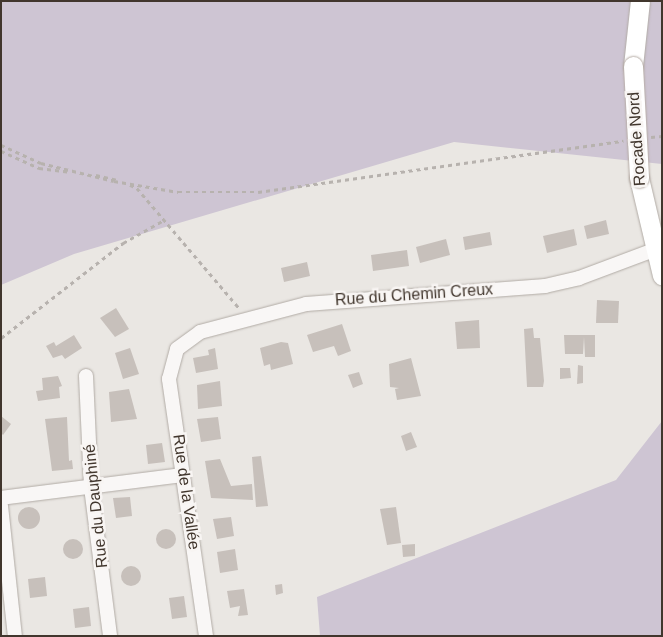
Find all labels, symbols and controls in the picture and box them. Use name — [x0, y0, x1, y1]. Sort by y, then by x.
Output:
street label: Rocade Nord — [624, 91, 650, 187]
street label: Rue du Chemin Creux — [334, 280, 494, 310]
street label: Rue de la Vallée — [168, 433, 204, 551]
street label: Rue du Dauphiné — [80, 443, 112, 569]

